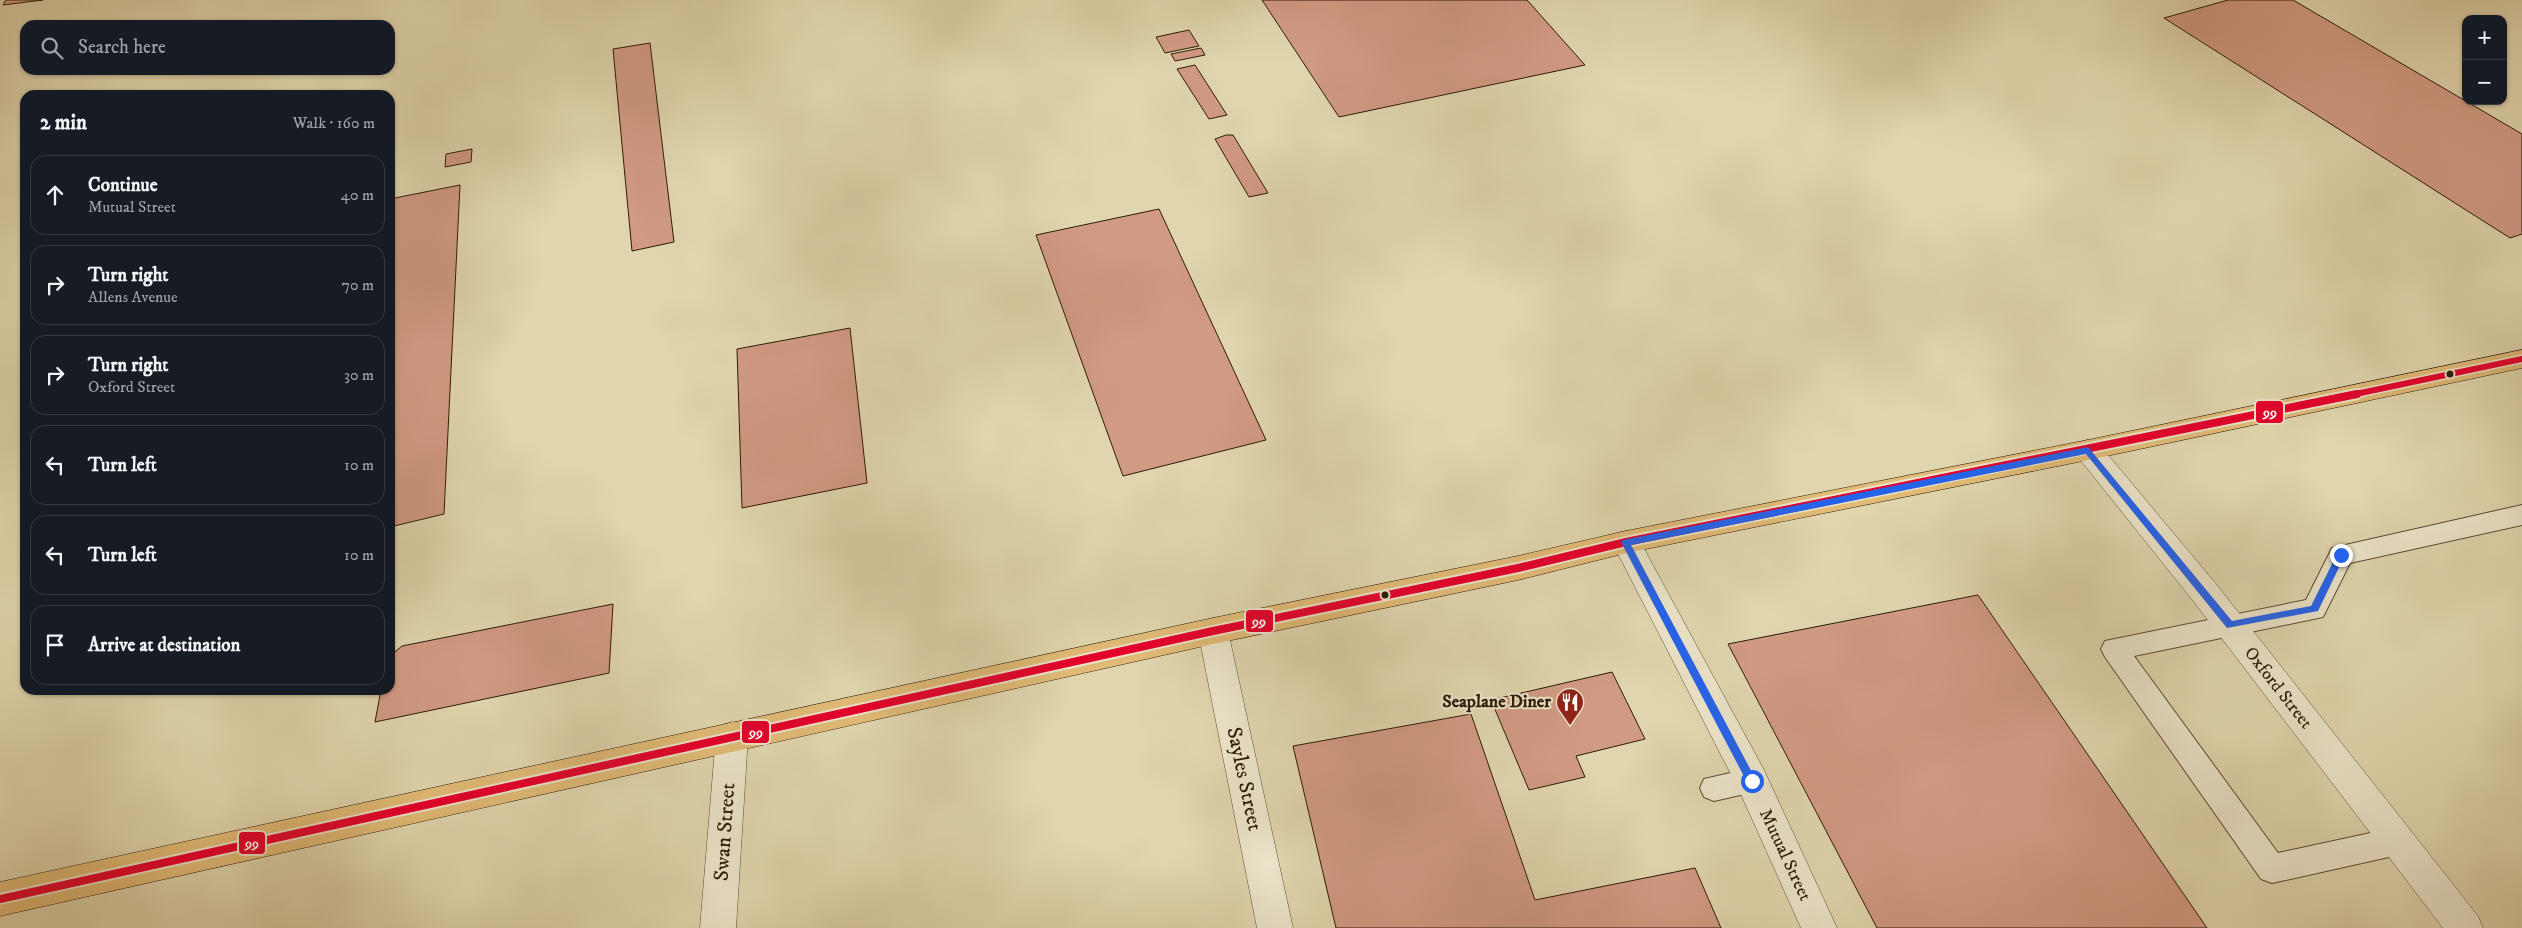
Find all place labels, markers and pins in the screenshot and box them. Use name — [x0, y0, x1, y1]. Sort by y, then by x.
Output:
unlabelled marker — [2445, 369, 2455, 379]
unlabelled marker — [1380, 590, 1390, 600]
restaurant icon: Seaplane Diner — [1555, 687, 1585, 726]
place label: Seaplane Diner — [1442, 691, 1551, 713]

